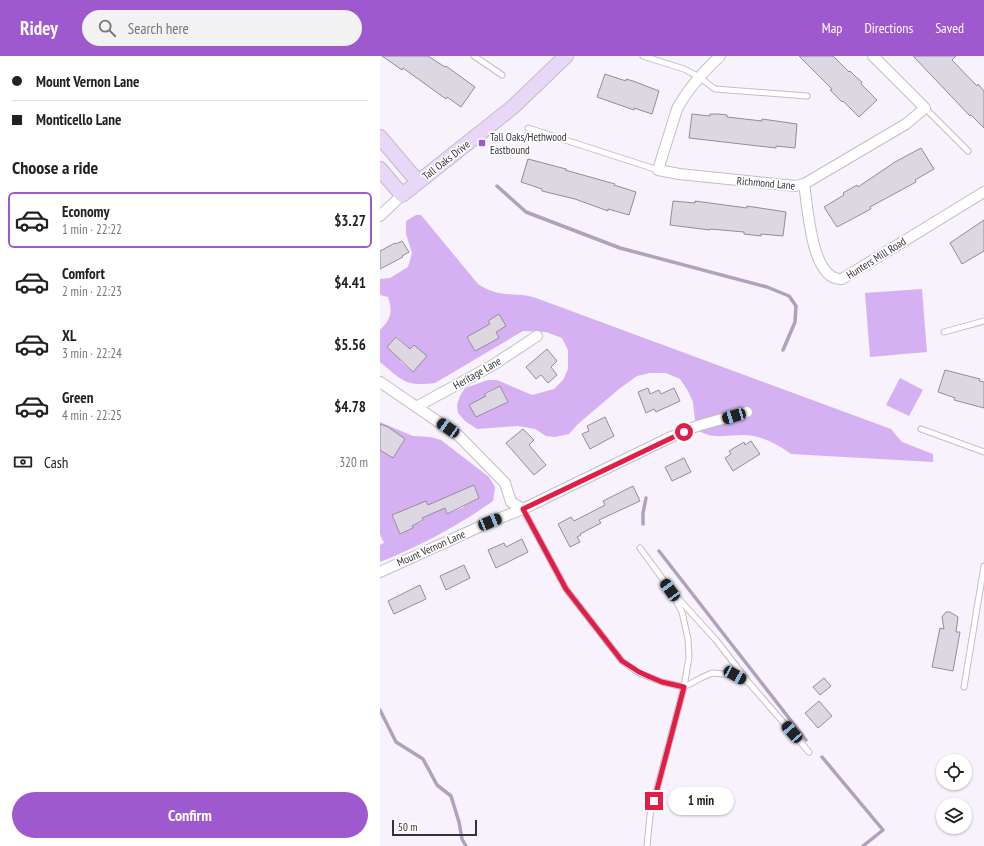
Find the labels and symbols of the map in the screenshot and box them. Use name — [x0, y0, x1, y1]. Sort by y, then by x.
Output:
place label: Tall Oaks/Hethwood Eastbound — [490, 130, 567, 157]
street label: Tall Oaks Drive — [419, 137, 473, 183]
marker: Tall Oaks/Hethwood Eastbound — [477, 138, 487, 148]
street label: Richmond Lane — [736, 173, 796, 193]
street label: Hunters Mill Road — [844, 234, 909, 282]
street label: Heritage Lane — [451, 353, 504, 392]
car — [721, 407, 747, 425]
car — [435, 416, 461, 440]
route start — [675, 423, 693, 441]
car — [477, 512, 503, 532]
street label: Mount Vernon Lane — [395, 526, 468, 569]
car — [658, 577, 682, 603]
car — [722, 664, 748, 686]
car — [780, 719, 804, 745]
callout: 1 min — [668, 787, 734, 815]
route end — [645, 792, 663, 810]
scale bar — [392, 818, 477, 837]

